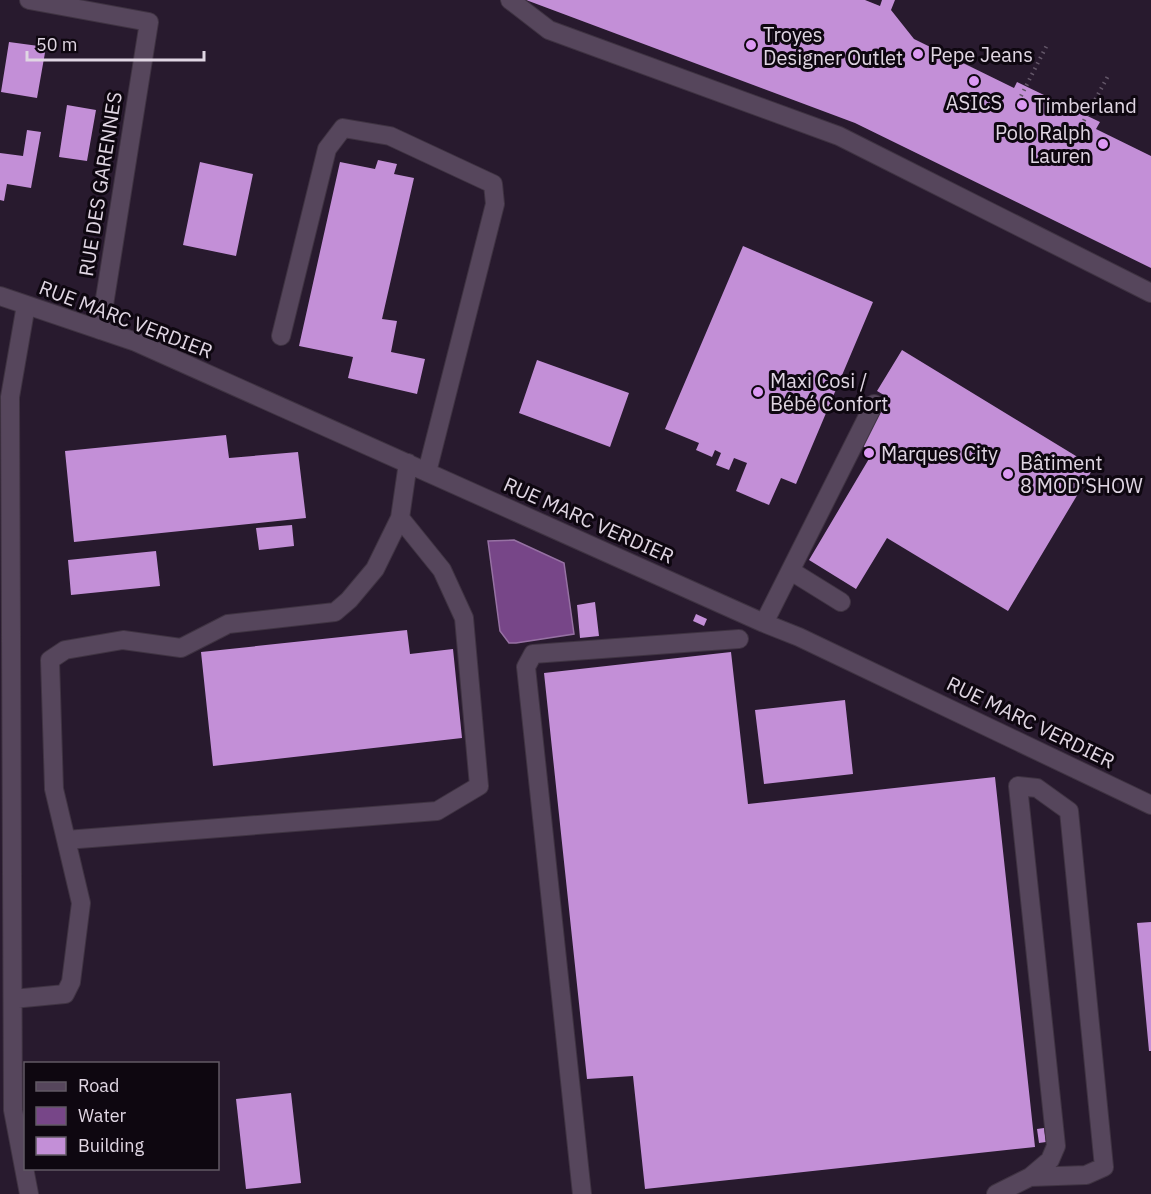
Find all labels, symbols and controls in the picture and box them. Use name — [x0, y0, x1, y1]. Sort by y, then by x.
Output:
place label: Troyes Designer Outlet — [763, 21, 903, 71]
scale bar — [27, 24, 204, 62]
text: 50 m — [36, 33, 78, 56]
marker: Troyes Designer Outlet — [744, 38, 758, 52]
place label: Pepe Jeans — [930, 41, 1033, 68]
marker: Pepe Jeans — [911, 47, 925, 61]
marker: ASICS — [967, 74, 981, 88]
place label: ASICS — [946, 89, 1002, 116]
street label: RUE DES GARENNES — [72, 90, 128, 278]
place label: Timberland — [1034, 92, 1137, 119]
marker: Timberland — [1015, 98, 1029, 112]
place label: Polo Ralph Lauren — [995, 119, 1091, 169]
marker: Polo Ralph Lauren — [1096, 137, 1110, 151]
street label: RUE MARC VERDIER — [35, 273, 217, 365]
place label: Maxi Cosi / Bébé Confort — [770, 367, 888, 417]
marker: Maxi Cosi / Bébé Confort — [751, 385, 765, 399]
place label: Marques City — [881, 440, 998, 467]
marker: Marques City — [862, 446, 876, 460]
place label: Bâtiment 8 MOD'SHOW — [1020, 449, 1143, 499]
marker: Bâtiment 8 MOD'SHOW — [1001, 467, 1015, 481]
street label: RUE MARC VERDIER — [500, 470, 678, 570]
street label: RUE MARC VERDIER — [942, 670, 1120, 774]
legend — [24, 1062, 219, 1170]
text: Road — [78, 1074, 119, 1097]
text: Water — [78, 1104, 127, 1127]
text: Building — [78, 1134, 145, 1157]

